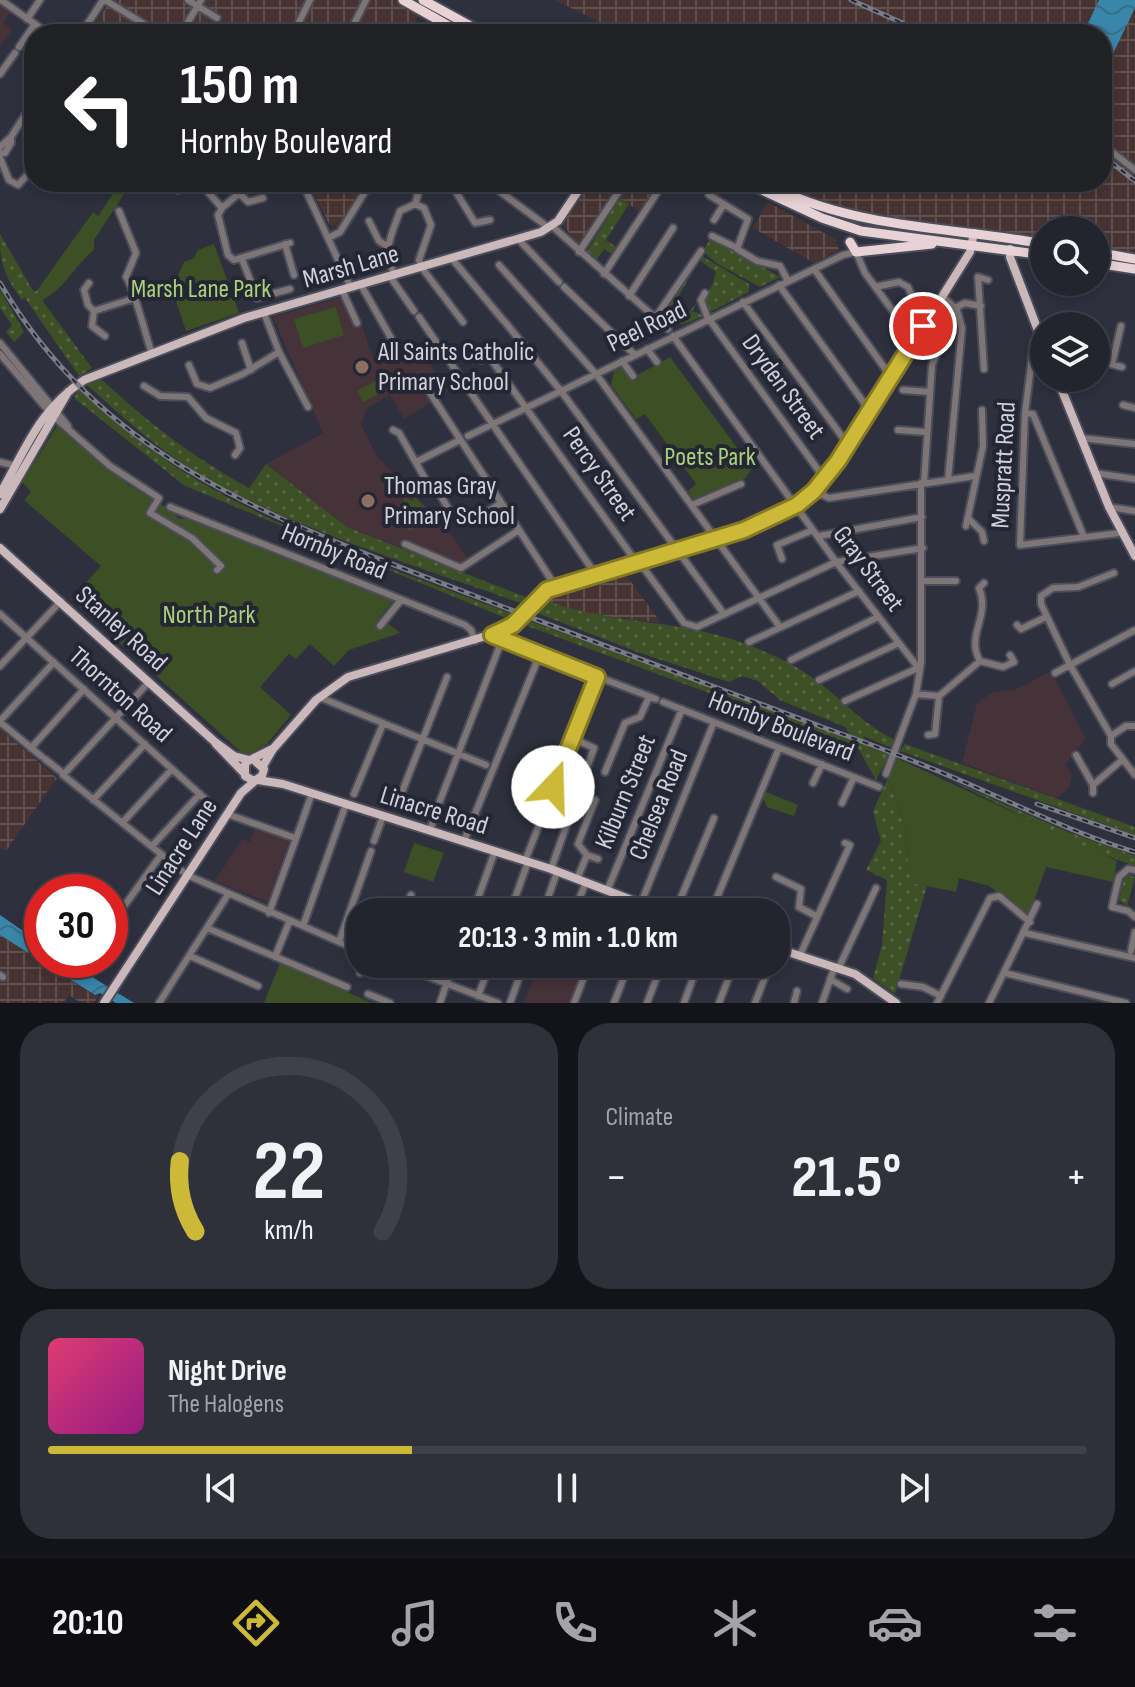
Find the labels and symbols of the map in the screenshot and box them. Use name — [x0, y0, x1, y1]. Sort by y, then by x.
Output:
street label: Marsh Lane — [299, 239, 403, 295]
park label: Marsh Lane Park — [131, 274, 271, 305]
pin — [889, 292, 957, 360]
street label: Peel Road — [602, 295, 692, 359]
street label: Dryden Street — [735, 329, 831, 445]
place label: All Saints Catholic Primary School — [377, 337, 534, 398]
marker: All Saints Catholic Primary School — [353, 358, 371, 376]
street label: Muspratt Road — [985, 401, 1023, 529]
street label: Percy Street — [555, 421, 643, 527]
park label: Poets Park — [664, 442, 756, 473]
place label: Thomas Gray Primary School — [384, 471, 515, 532]
marker: Thomas Gray Primary School — [359, 492, 377, 510]
street label: Hornby Road — [277, 517, 391, 587]
street label: Gray Street — [826, 520, 910, 618]
street label: Stanley Road — [69, 580, 173, 678]
park label: North Park — [162, 600, 256, 631]
street label: Thornton Road — [62, 641, 178, 749]
street label: Hornby Boulevard — [704, 685, 858, 769]
street label: Kilburn Street — [589, 730, 663, 854]
position arrow — [511, 745, 595, 829]
street label: Chelsea Road — [623, 745, 695, 865]
street label: Linacre Road — [377, 780, 491, 842]
street label: Linacre Lane — [139, 793, 225, 901]
speed limit sign: 30 — [24, 874, 128, 978]

